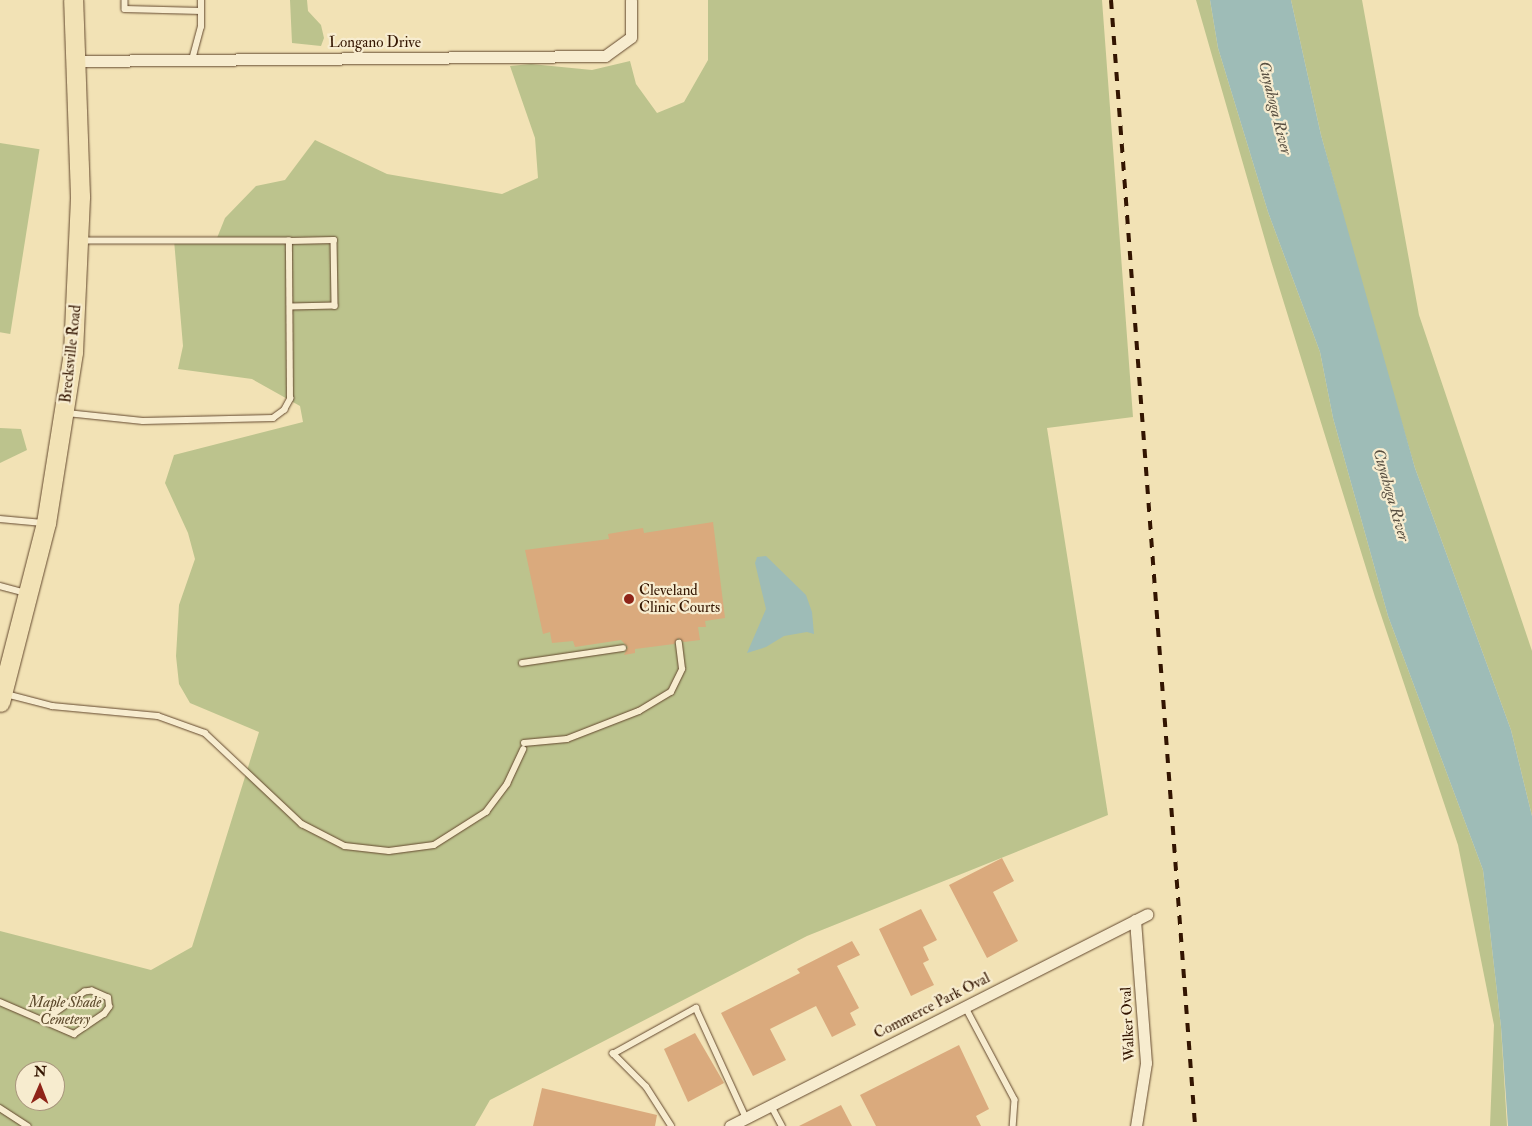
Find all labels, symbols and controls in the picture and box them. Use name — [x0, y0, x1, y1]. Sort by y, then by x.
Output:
street label: Longano Drive — [329, 34, 421, 52]
water label: Cuyahoga River — [1254, 59, 1296, 157]
street label: Brecksville Road — [57, 304, 85, 404]
water label: Cuyahoga River — [1369, 446, 1413, 544]
place label: Cleveland Clinic Courts — [639, 581, 720, 616]
marker: Cleveland Clinic Courts — [623, 593, 635, 605]
street label: Commerce Park Oval — [871, 969, 993, 1043]
street label: Walker Oval — [1117, 986, 1139, 1062]
park label: Maple Shade Cemetery — [29, 993, 101, 1028]
north arrow — [15, 1061, 65, 1111]
text: N — [34, 1063, 47, 1080]

